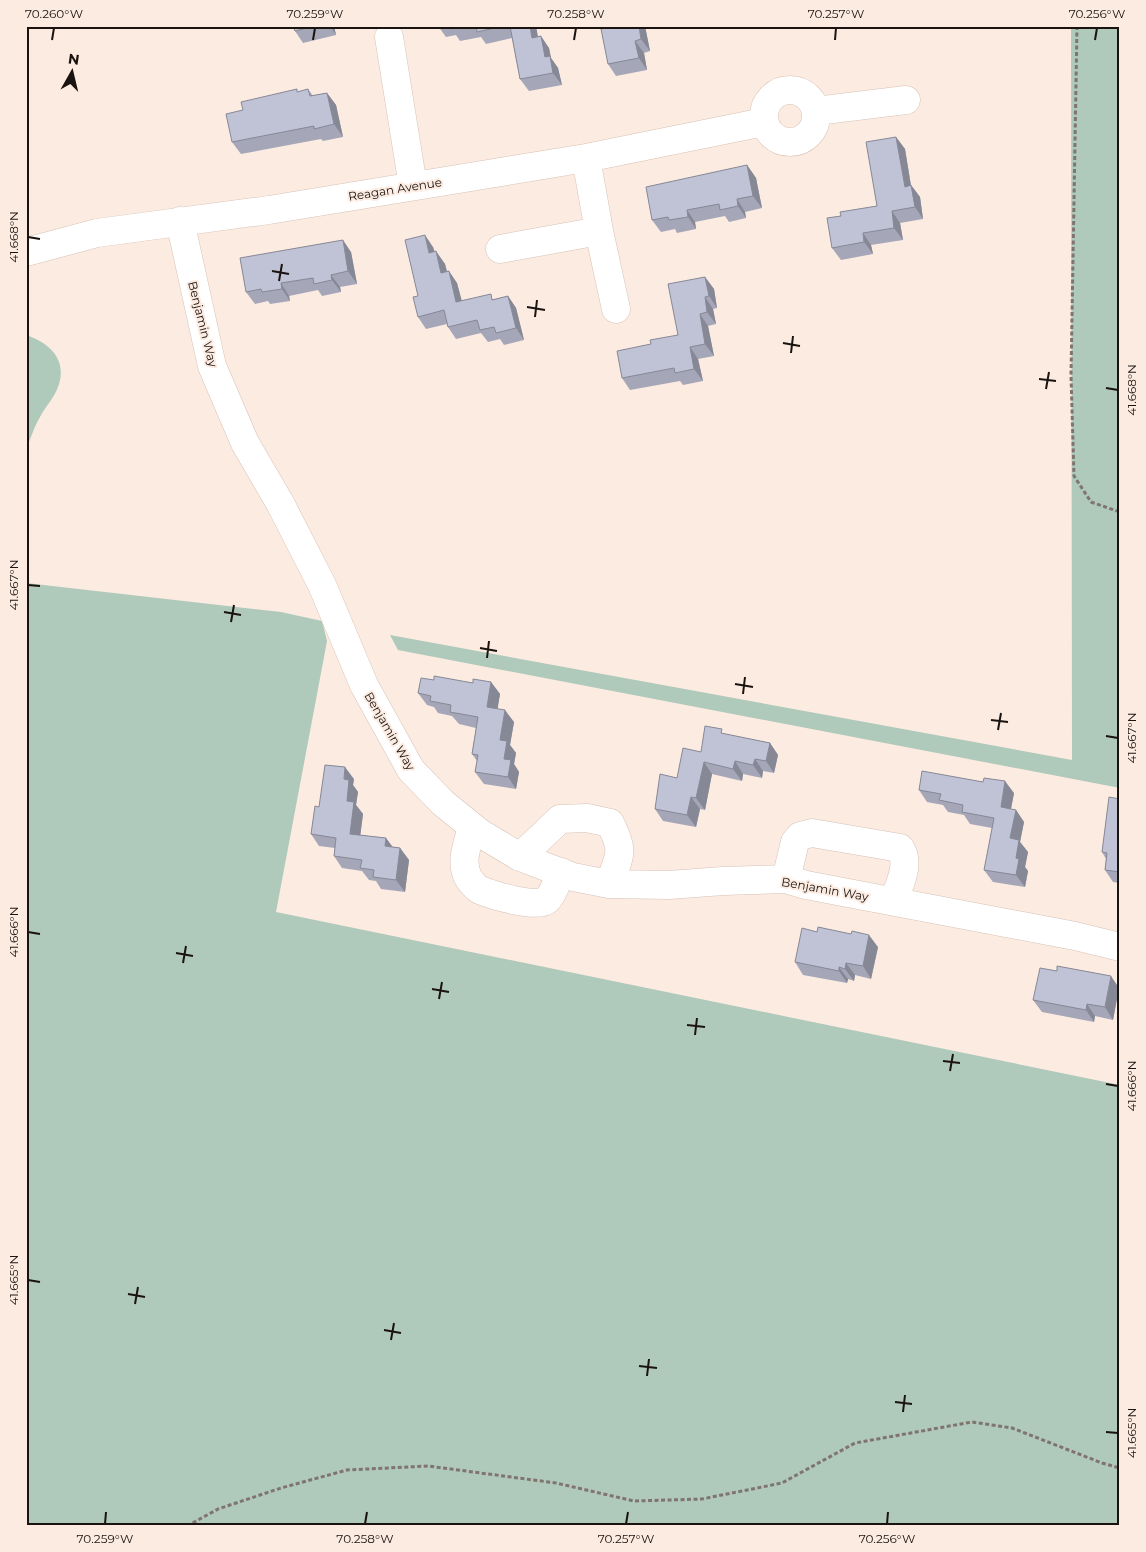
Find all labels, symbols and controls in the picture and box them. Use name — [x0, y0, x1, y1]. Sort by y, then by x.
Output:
text: 70.260°W — [25, 6, 83, 21]
text: 70.259°W — [287, 6, 343, 21]
text: 70.258°W — [547, 6, 605, 21]
text: 70.257°W — [808, 6, 864, 21]
text: 70.256°W — [1069, 6, 1125, 21]
north arrow — [48, 48, 98, 98]
text: N — [67, 49, 81, 69]
street label: Reagan Avenue — [347, 174, 443, 204]
text: 41.668°N — [6, 211, 21, 263]
street label: Benjamin Way — [185, 279, 221, 369]
text: 41.668°N — [1124, 364, 1139, 416]
text: 41.667°N — [6, 560, 21, 610]
street label: Benjamin Way — [361, 689, 419, 773]
text: 41.667°N — [1124, 713, 1139, 763]
street label: Benjamin Way — [780, 874, 870, 904]
text: 41.666°N — [6, 907, 21, 957]
text: 41.666°N — [1124, 1061, 1139, 1111]
text: 41.665°N — [6, 1255, 21, 1305]
text: 41.665°N — [1124, 1408, 1139, 1458]
text: 70.259°W — [77, 1531, 133, 1546]
text: 70.258°W — [336, 1531, 394, 1546]
text: 70.257°W — [598, 1531, 654, 1546]
text: 70.256°W — [859, 1531, 915, 1546]

